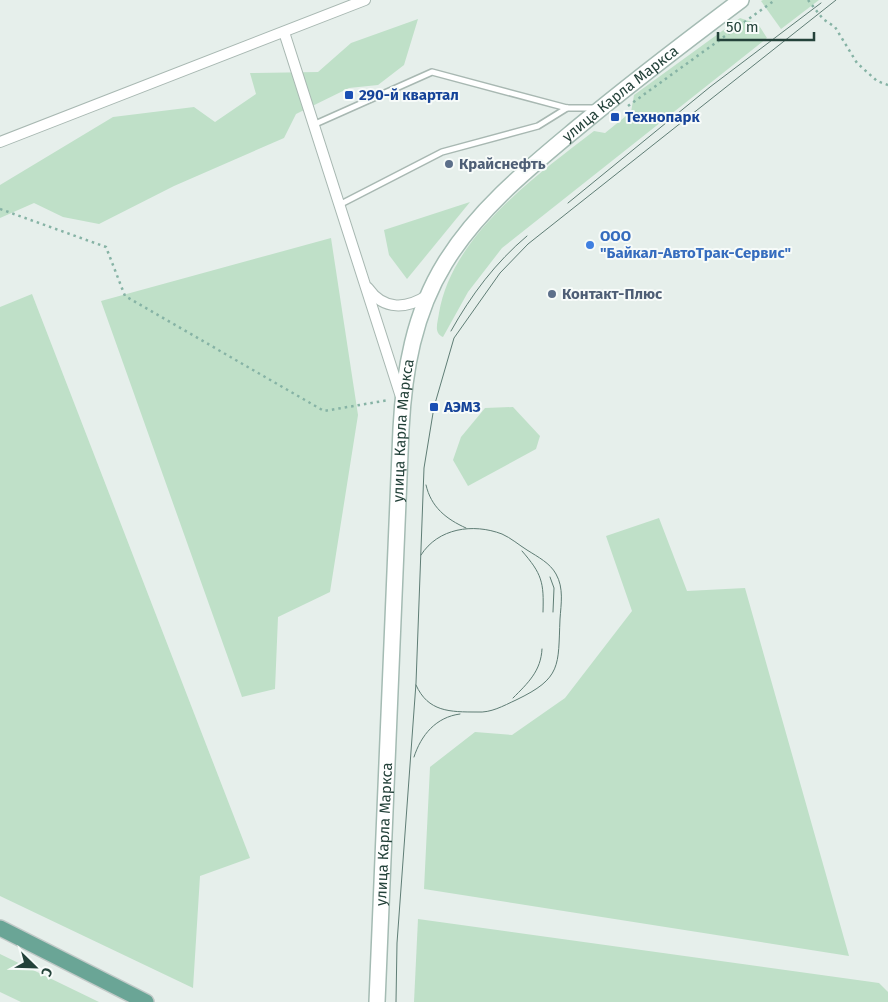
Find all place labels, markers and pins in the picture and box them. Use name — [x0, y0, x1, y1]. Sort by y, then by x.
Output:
place label: 290-й квартал — [359, 86, 459, 104]
marker: 290-й квартал — [343, 89, 355, 101]
place label: Технопарк — [625, 108, 701, 126]
marker: Технопарк — [609, 111, 621, 123]
place label: Крайснефть — [459, 155, 546, 173]
marker: Крайснефть — [443, 158, 455, 170]
place label: ООО "Байкал-АвтоТрак-Сервис" — [600, 227, 791, 262]
marker: ООО "Байкал-АвтоТрак-Сервис" — [584, 239, 596, 251]
place label: Контакт-Плюс — [562, 285, 663, 303]
marker: Контакт-Плюс — [546, 288, 558, 300]
place label: АЭМЗ — [443, 398, 481, 416]
marker: АЭМЗ — [428, 401, 440, 413]

